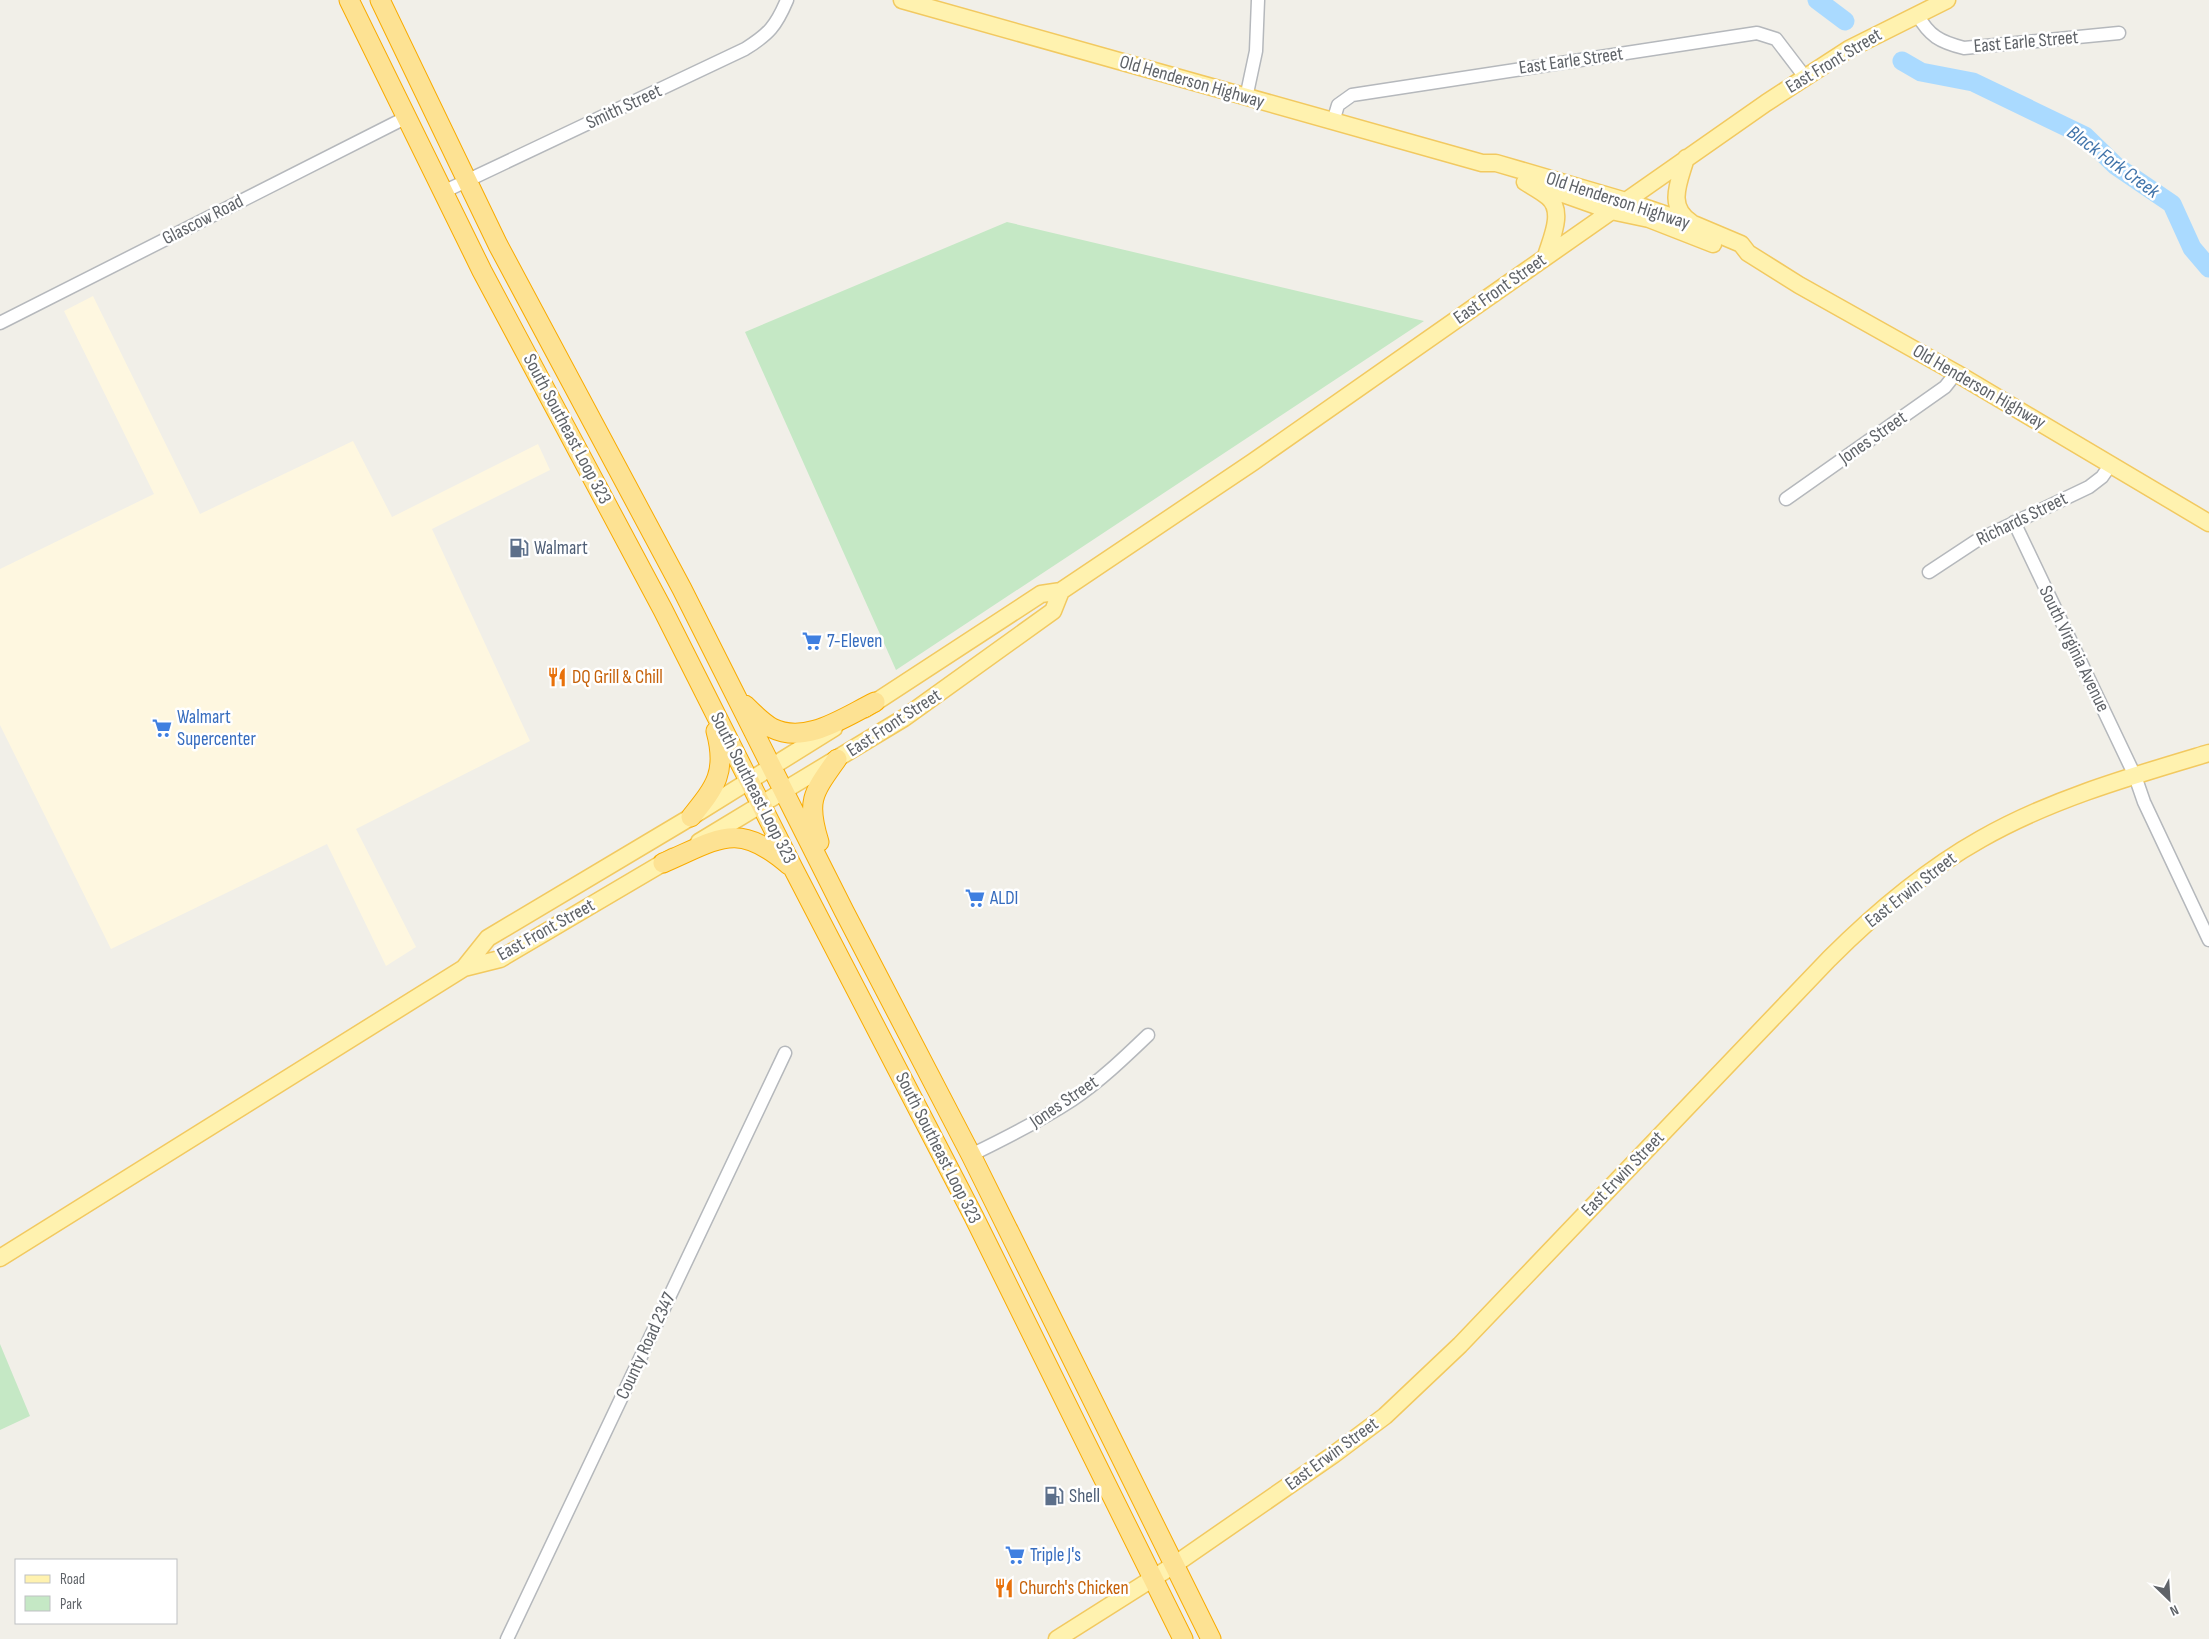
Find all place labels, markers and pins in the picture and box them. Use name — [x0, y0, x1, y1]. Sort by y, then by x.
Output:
fuel station icon: Walmart — [508, 537, 530, 559]
place label: Walmart — [534, 537, 588, 560]
supermarket icon: 7-Eleven — [801, 630, 823, 652]
place label: 7-Eleven — [827, 630, 882, 653]
restaurant icon: DQ Grill & Chill — [546, 666, 568, 688]
place label: DQ Grill & Chill — [572, 666, 663, 689]
place label: Walmart Supercenter — [177, 706, 256, 751]
supermarket icon: Walmart Supercenter — [151, 717, 173, 739]
supermarket icon: ALDI — [964, 887, 986, 909]
place label: ALDI — [989, 887, 1018, 910]
fuel station icon: Shell — [1043, 1485, 1065, 1507]
place label: Shell — [1069, 1485, 1100, 1508]
supermarket icon: Triple J's — [1004, 1544, 1026, 1566]
place label: Triple J's — [1030, 1544, 1081, 1567]
restaurant icon: Church's Chicken — [993, 1577, 1015, 1599]
place label: Church's Chicken — [1019, 1577, 1129, 1600]

